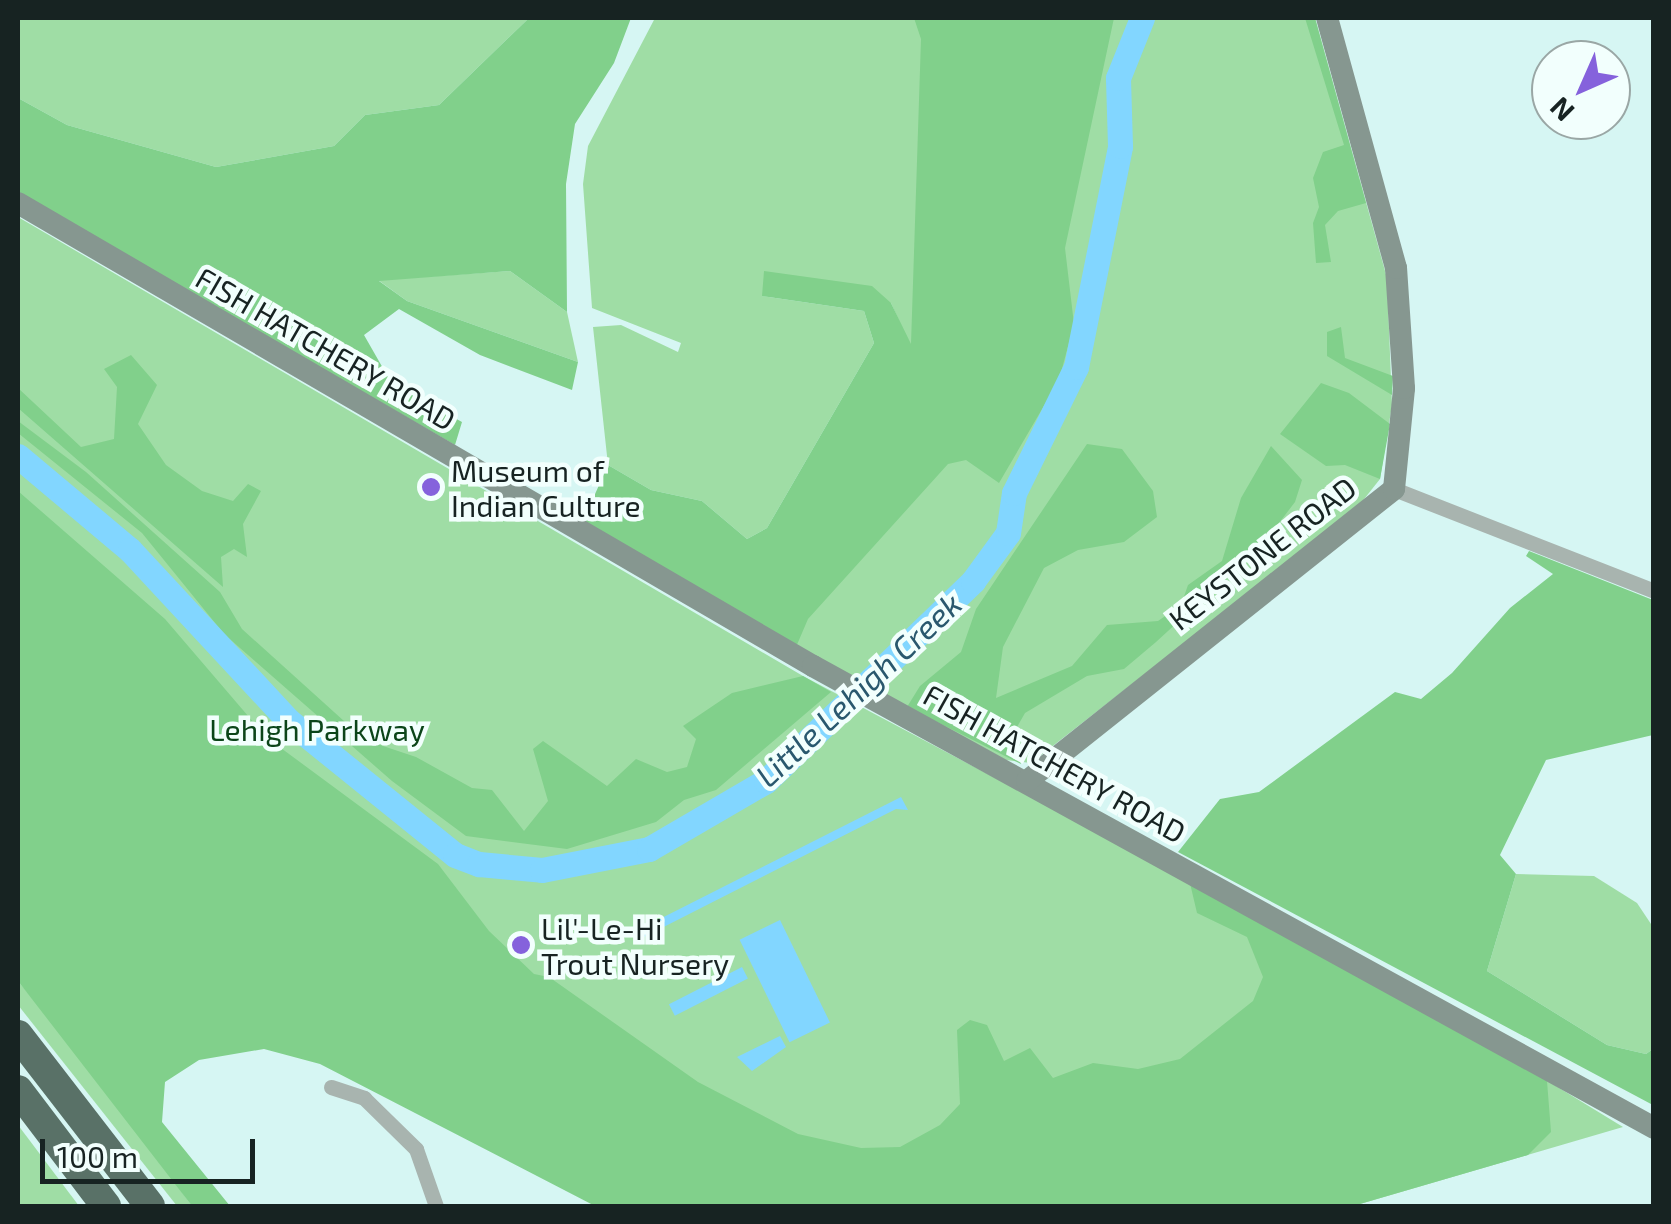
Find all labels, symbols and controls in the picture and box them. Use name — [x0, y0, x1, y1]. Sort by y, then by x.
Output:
north arrow — [1531, 40, 1631, 140]
text: N — [1542, 91, 1580, 129]
street label: FISH HATCHERY ROAD — [189, 259, 463, 437]
place label: Museum of Indian Culture — [451, 452, 641, 522]
street label: KEYSTONE ROAD — [1162, 469, 1362, 637]
marker: Museum of Indian Culture — [420, 476, 442, 498]
water label: Little Lehigh Creek — [747, 584, 969, 794]
street label: FISH HATCHERY ROAD — [917, 676, 1193, 850]
park label: Lehigh Parkway — [209, 711, 425, 747]
place label: Lil'-Le-Hi Trout Nursery — [541, 910, 729, 980]
marker: Lil'-Le-Hi Trout Nursery — [510, 934, 532, 956]
scale bar — [45, 1119, 260, 1181]
text: 100 m — [57, 1138, 138, 1174]

